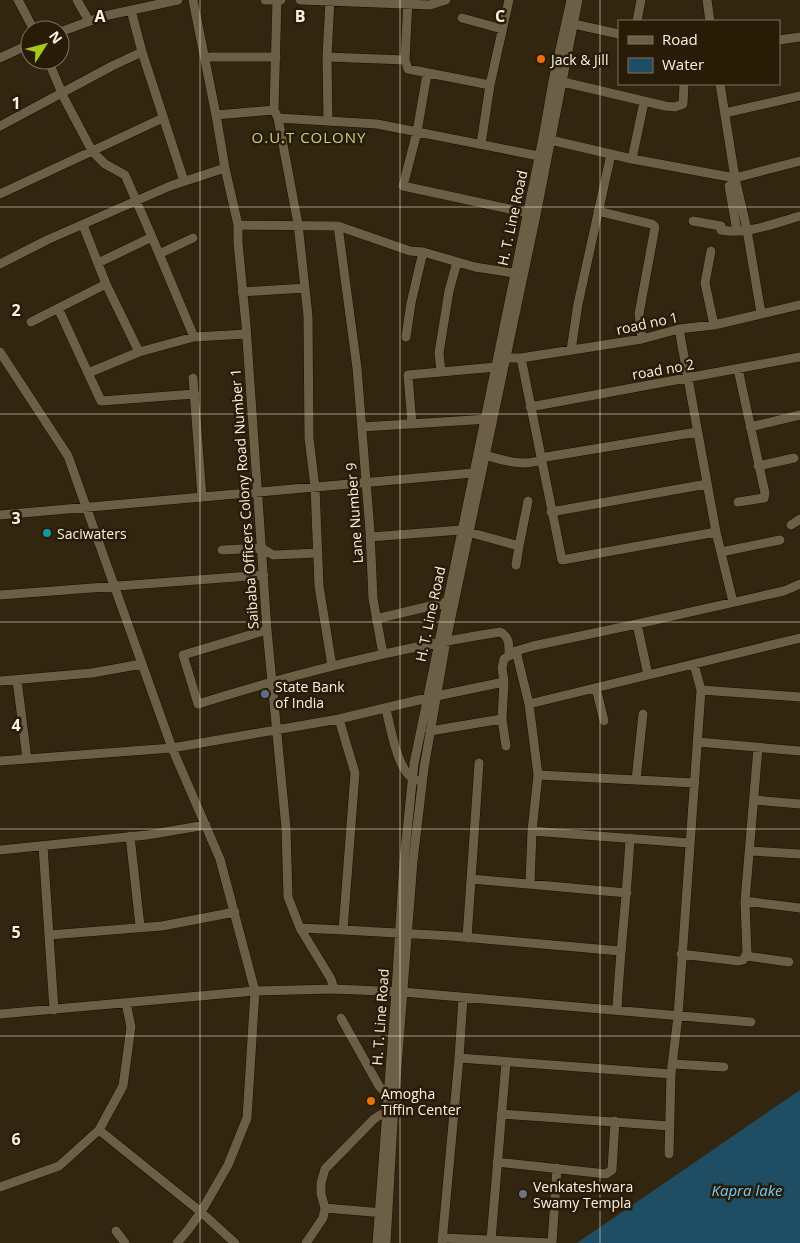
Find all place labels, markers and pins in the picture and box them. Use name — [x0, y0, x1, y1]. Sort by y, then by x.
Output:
place label: Jack & Jill — [549, 50, 608, 69]
marker: Jack & Jill — [535, 53, 547, 65]
place label: Saciwaters — [57, 524, 127, 543]
marker: Saciwaters — [41, 527, 53, 539]
place label: State Bank of India — [275, 677, 345, 712]
marker: State Bank of India — [259, 688, 271, 700]
place label: Amogha Tiffin Center — [381, 1084, 462, 1119]
marker: Amogha Tiffin Center — [365, 1095, 377, 1107]
place label: Venkateshwara Swamy Templa — [533, 1177, 633, 1212]
marker: Venkateshwara Swamy Templa — [517, 1188, 529, 1200]

